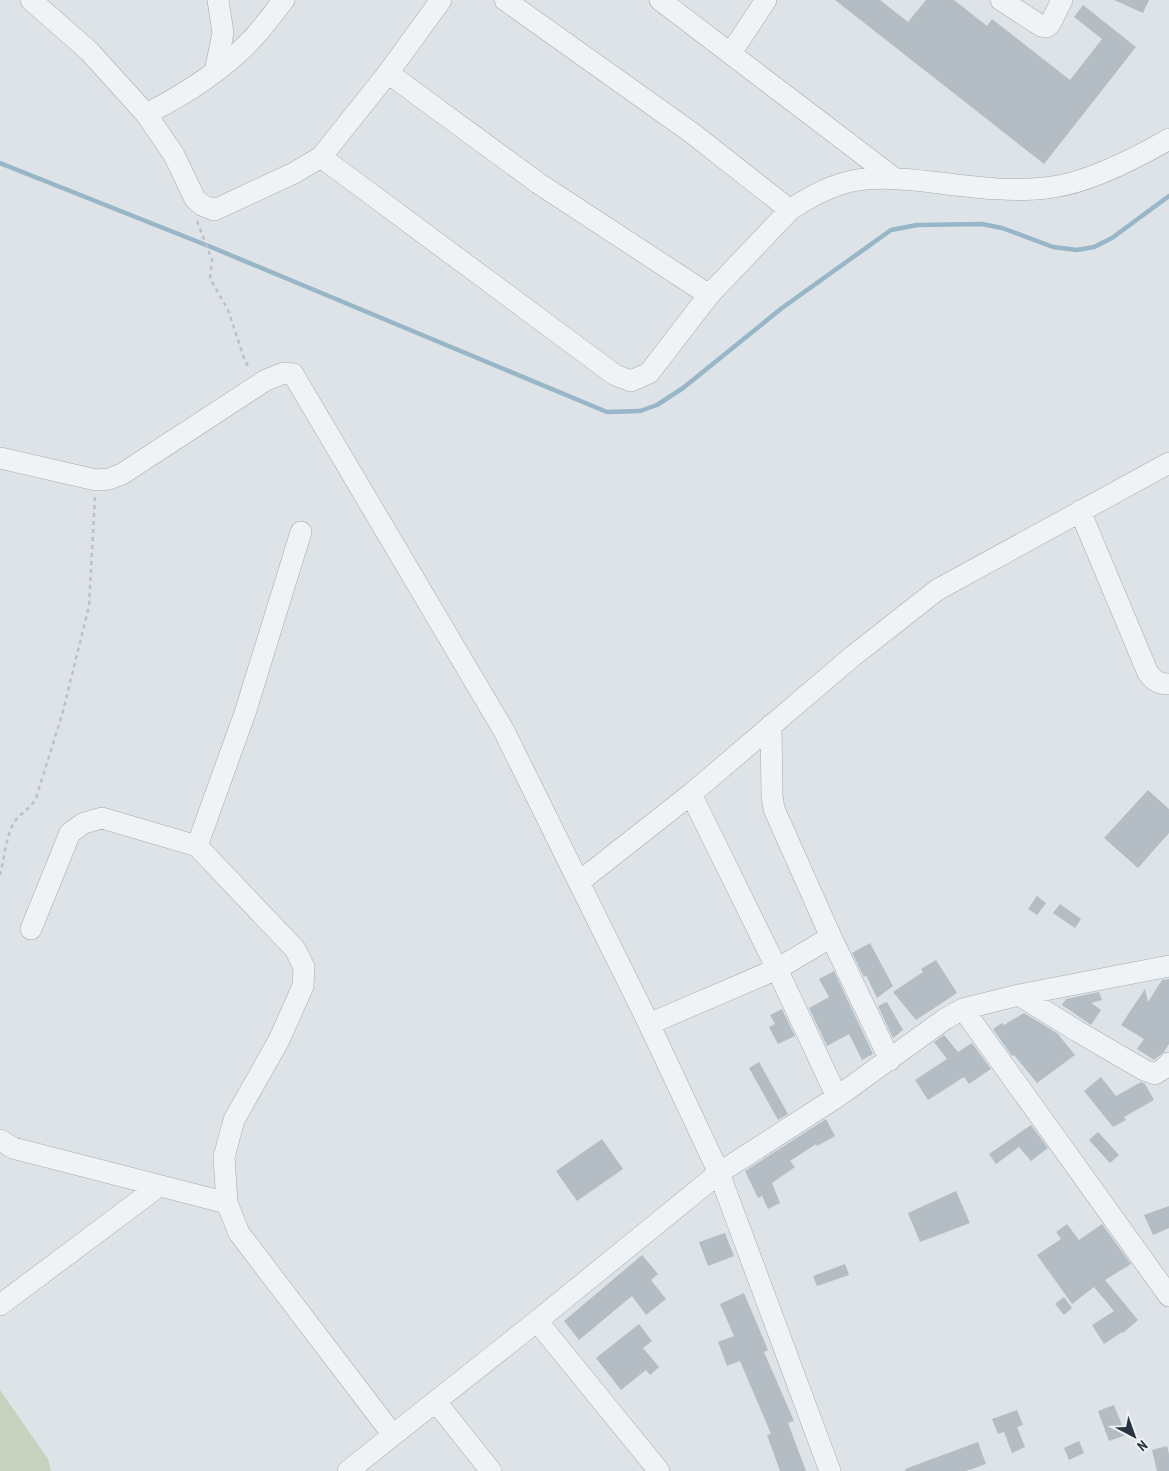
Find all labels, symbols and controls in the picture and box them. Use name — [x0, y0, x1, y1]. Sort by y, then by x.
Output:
north arrow — [1109, 1411, 1159, 1461]
text: N — [1134, 1437, 1151, 1455]

